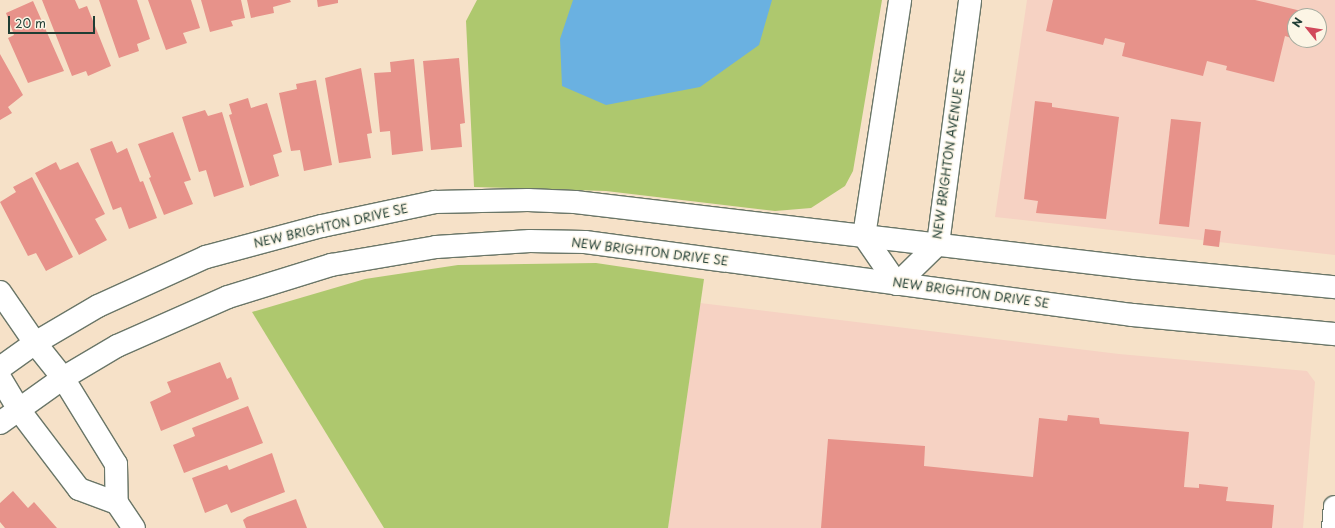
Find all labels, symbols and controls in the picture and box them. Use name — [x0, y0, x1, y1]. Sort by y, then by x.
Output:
scale bar — [10, 8, 97, 34]
north arrow — [1287, 8, 1327, 48]
text: 20 m — [15, 14, 46, 32]
text: N — [1287, 14, 1307, 30]
street label: NEW BRIGHTON AVENUE SE — [930, 68, 968, 240]
street label: NEW BRIGHTON DRIVE SE — [252, 201, 410, 251]
street label: NEW BRIGHTON DRIVE SE — [570, 235, 730, 269]
street label: NEW BRIGHTON DRIVE SE — [891, 275, 1051, 311]

